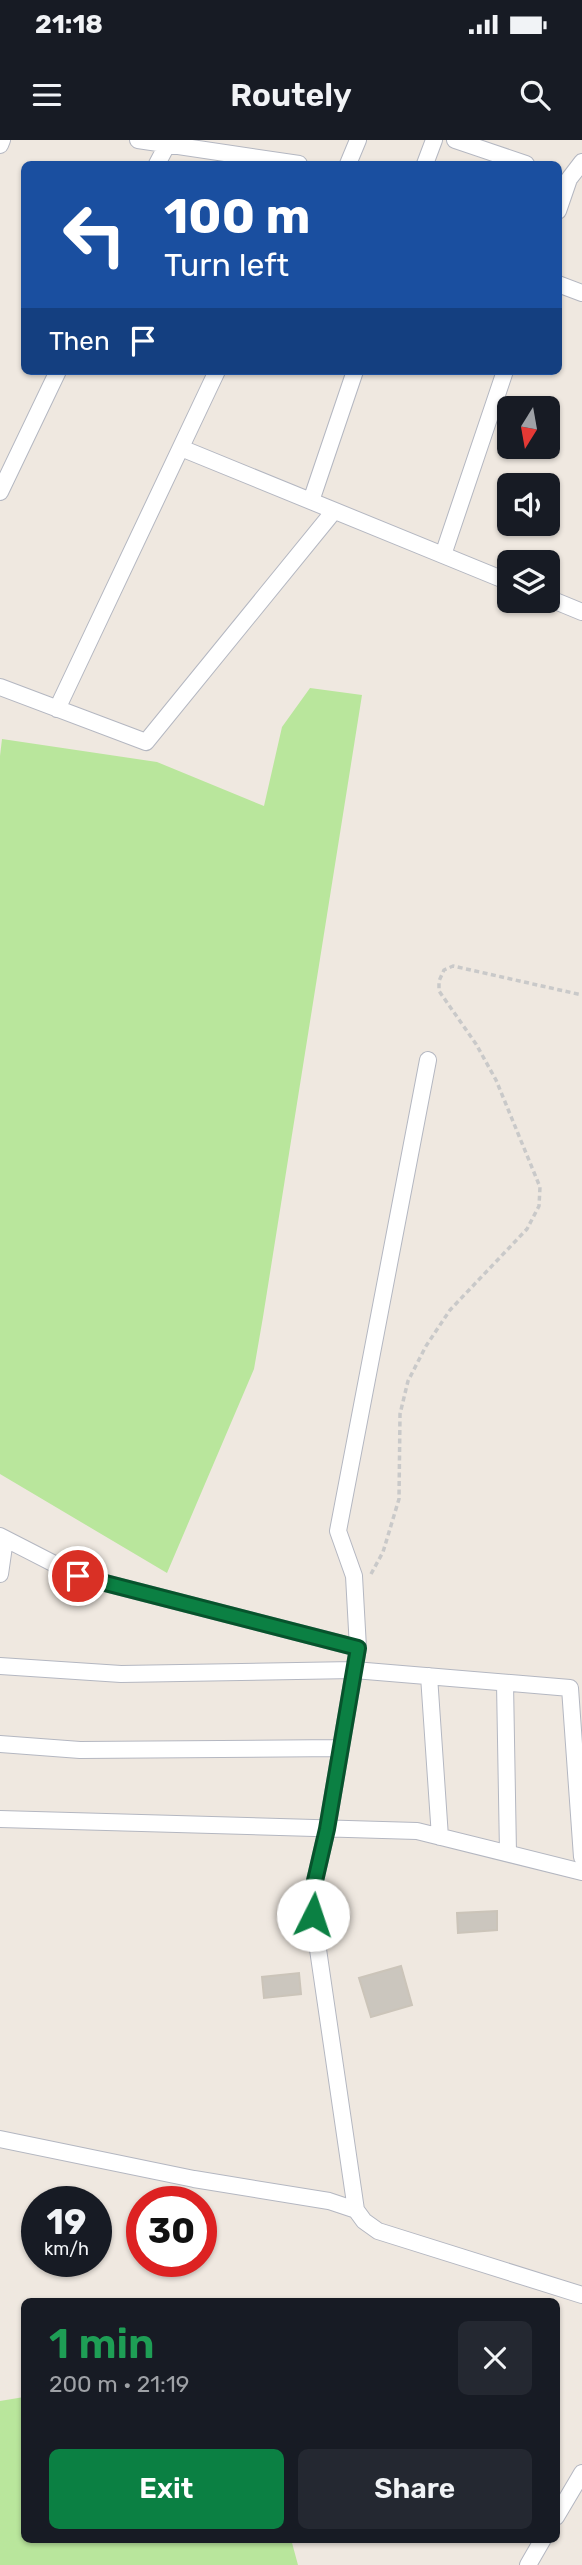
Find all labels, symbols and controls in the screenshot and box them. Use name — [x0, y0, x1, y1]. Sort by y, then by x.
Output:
text: 21:18 — [35, 9, 103, 40]
icon: menu — [28, 76, 66, 114]
text: Routely — [230, 76, 352, 114]
icon: search — [516, 76, 554, 114]
text: 100 m — [164, 187, 310, 245]
icon: left — [49, 189, 140, 280]
text: Turn left — [164, 246, 289, 284]
icon: arrive — [124, 322, 162, 360]
text: Then — [49, 326, 110, 357]
north arrow — [497, 396, 560, 458]
map controls — [497, 396, 560, 613]
button: sound — [497, 473, 560, 536]
button: layers — [497, 550, 560, 613]
pin — [48, 1546, 108, 1606]
icon: arrive — [59, 1557, 97, 1595]
position arrow — [276, 1878, 350, 1952]
speed limit sign: 30 — [126, 2186, 217, 2277]
text: 19 — [47, 2201, 86, 2243]
text: km/h — [44, 2238, 89, 2260]
text: 1 min — [49, 2319, 155, 2369]
button: close — [458, 2321, 532, 2395]
text: 200 m · 21:19 — [49, 2370, 189, 2398]
button: Exit — [49, 2449, 284, 2529]
button: Share — [298, 2449, 532, 2529]

